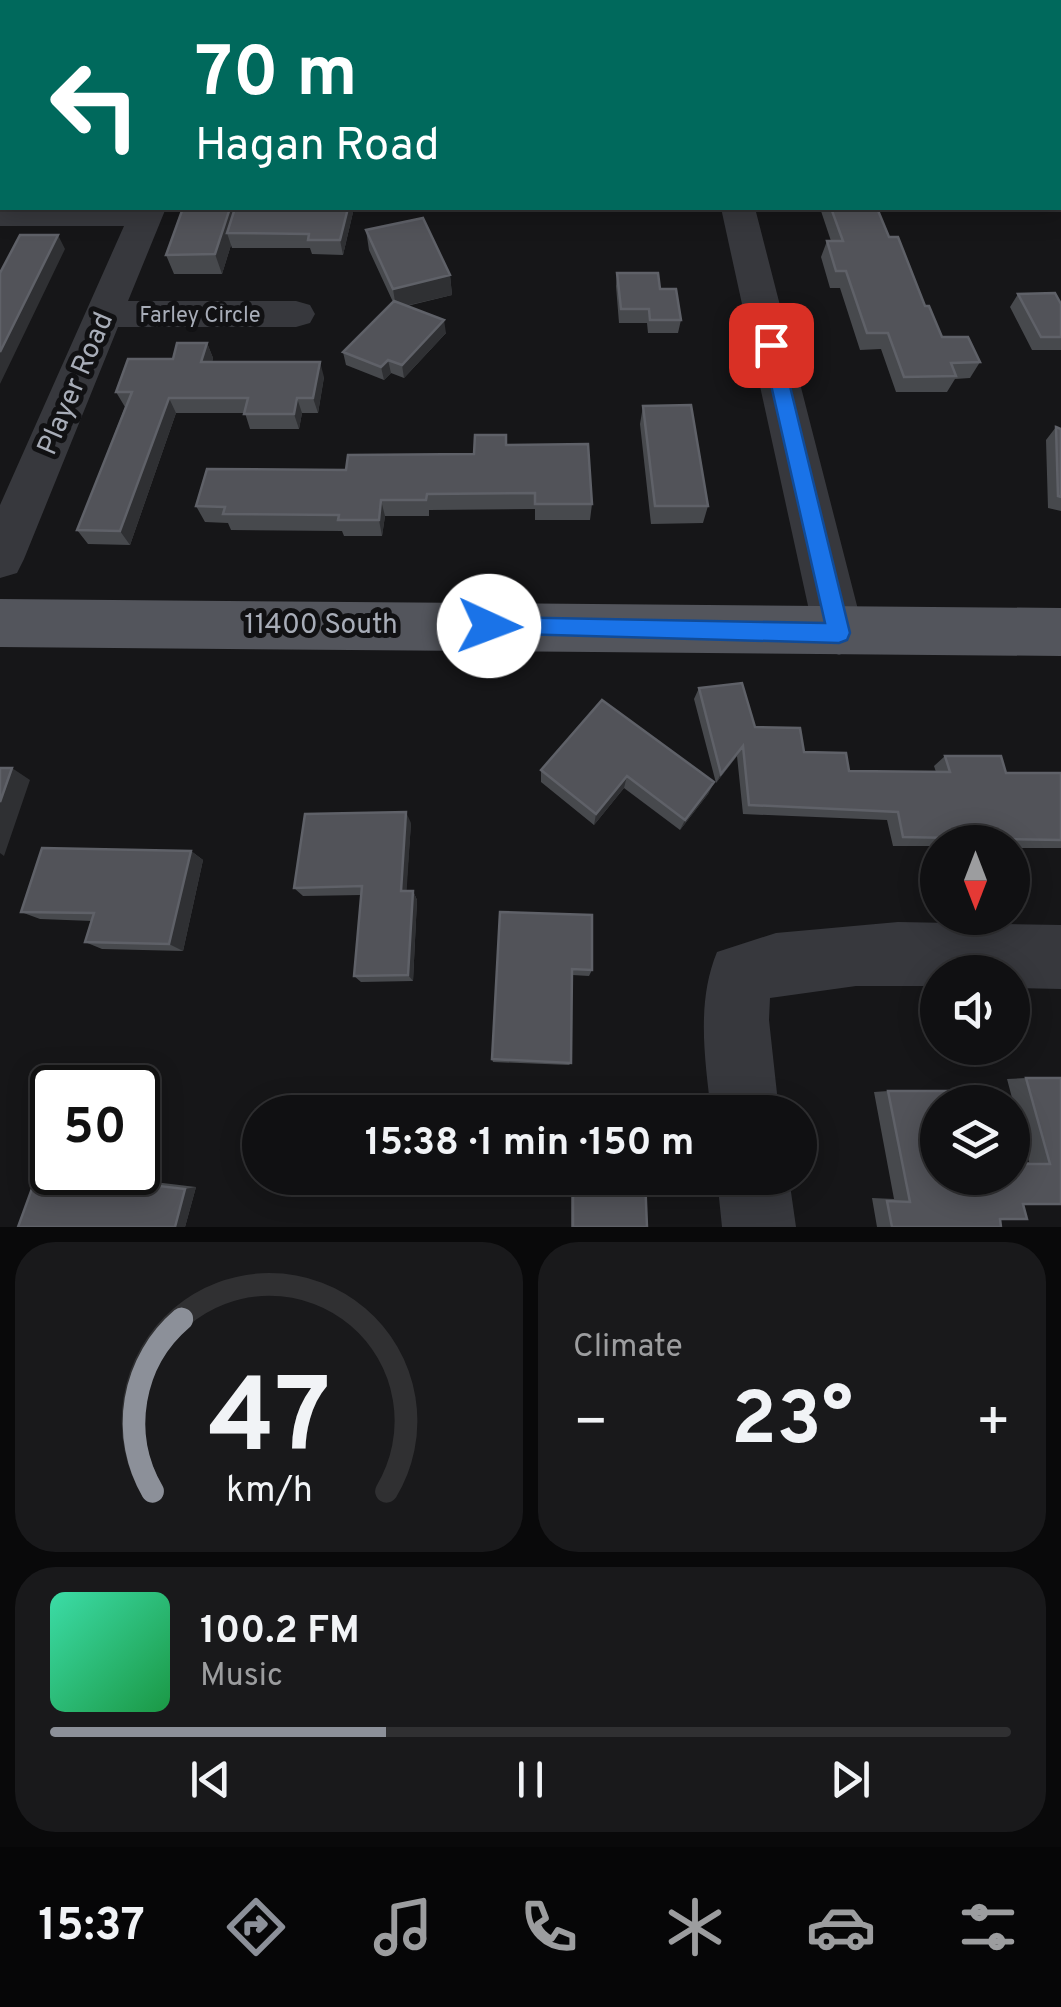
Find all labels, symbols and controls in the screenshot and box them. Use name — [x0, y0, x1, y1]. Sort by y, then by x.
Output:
text: 70 m — [195, 32, 358, 121]
icon: left — [30, 40, 160, 170]
text: Hagan Road — [195, 119, 440, 176]
street label: Farley Circle — [139, 303, 261, 330]
pin — [729, 303, 814, 388]
street label: Player Road — [31, 307, 123, 461]
icon: arrive — [744, 318, 799, 373]
position arrow — [437, 574, 541, 678]
street label: 11400 South — [244, 608, 398, 644]
north arrow — [920, 825, 1030, 935]
map controls — [920, 825, 1030, 1195]
button: sound — [920, 955, 1030, 1065]
speed limit sign: 50 — [30, 1065, 160, 1195]
button: layers — [920, 1085, 1030, 1195]
text: 15:38 · 1 min · 150 m — [365, 1120, 694, 1169]
text: Climate — [573, 1328, 683, 1368]
text: 47 — [208, 1357, 330, 1489]
text: 23° — [731, 1376, 853, 1471]
text: − — [573, 1390, 608, 1460]
text: + — [976, 1390, 1011, 1460]
text: km/h — [226, 1469, 312, 1515]
text: 100.2 FM — [200, 1608, 360, 1657]
text: Music — [200, 1657, 283, 1697]
icon: previous — [183, 1752, 238, 1807]
icon: pause — [503, 1752, 558, 1807]
icon: next — [823, 1752, 878, 1807]
icon: directions — [221, 1892, 291, 1962]
icon: music — [368, 1892, 438, 1962]
icon: phone — [514, 1892, 584, 1962]
icon: climate — [660, 1892, 730, 1962]
icon: car — [806, 1892, 876, 1962]
icon: filters — [953, 1892, 1023, 1962]
text: 15:37 — [38, 1899, 145, 1956]

